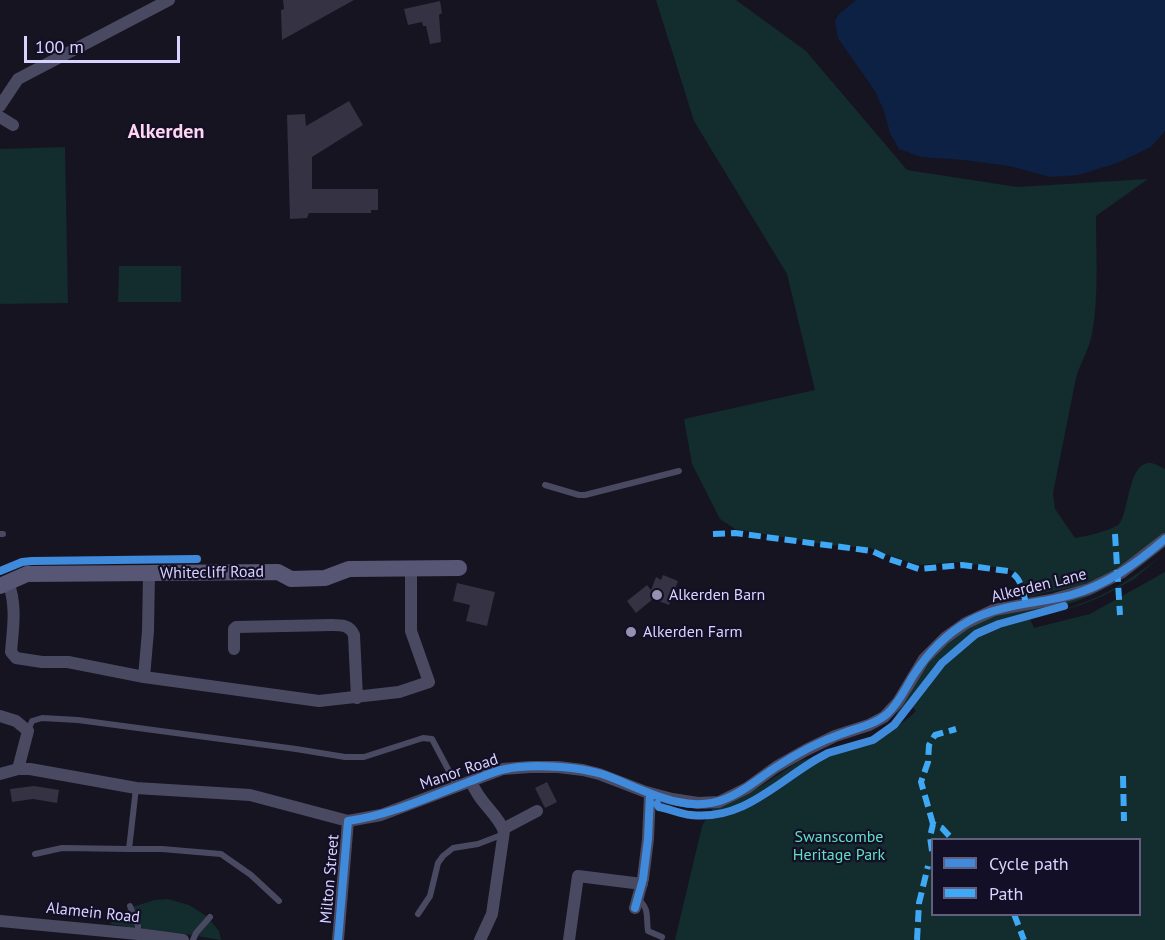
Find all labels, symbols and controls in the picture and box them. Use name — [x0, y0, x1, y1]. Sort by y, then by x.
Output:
scale bar — [27, 24, 183, 62]
text: 100 m — [35, 35, 84, 58]
district label: Alkerden — [128, 120, 204, 144]
street label: Whitecliff Road — [160, 562, 264, 584]
street label: Alkerden Lane — [989, 565, 1089, 607]
place label: Alkerden Barn — [669, 585, 765, 605]
marker: Alkerden Barn — [650, 588, 664, 602]
place label: Alkerden Farm — [643, 622, 742, 642]
marker: Alkerden Farm — [624, 625, 638, 639]
street label: Manor Road — [417, 750, 501, 794]
park label: Swanscombe Heritage Park — [793, 827, 885, 865]
street label: Milton Street — [317, 834, 343, 924]
legend — [931, 838, 1141, 916]
text: Cycle path — [989, 852, 1069, 875]
text: Path — [989, 882, 1023, 905]
street label: Alamein Road — [45, 899, 141, 927]

